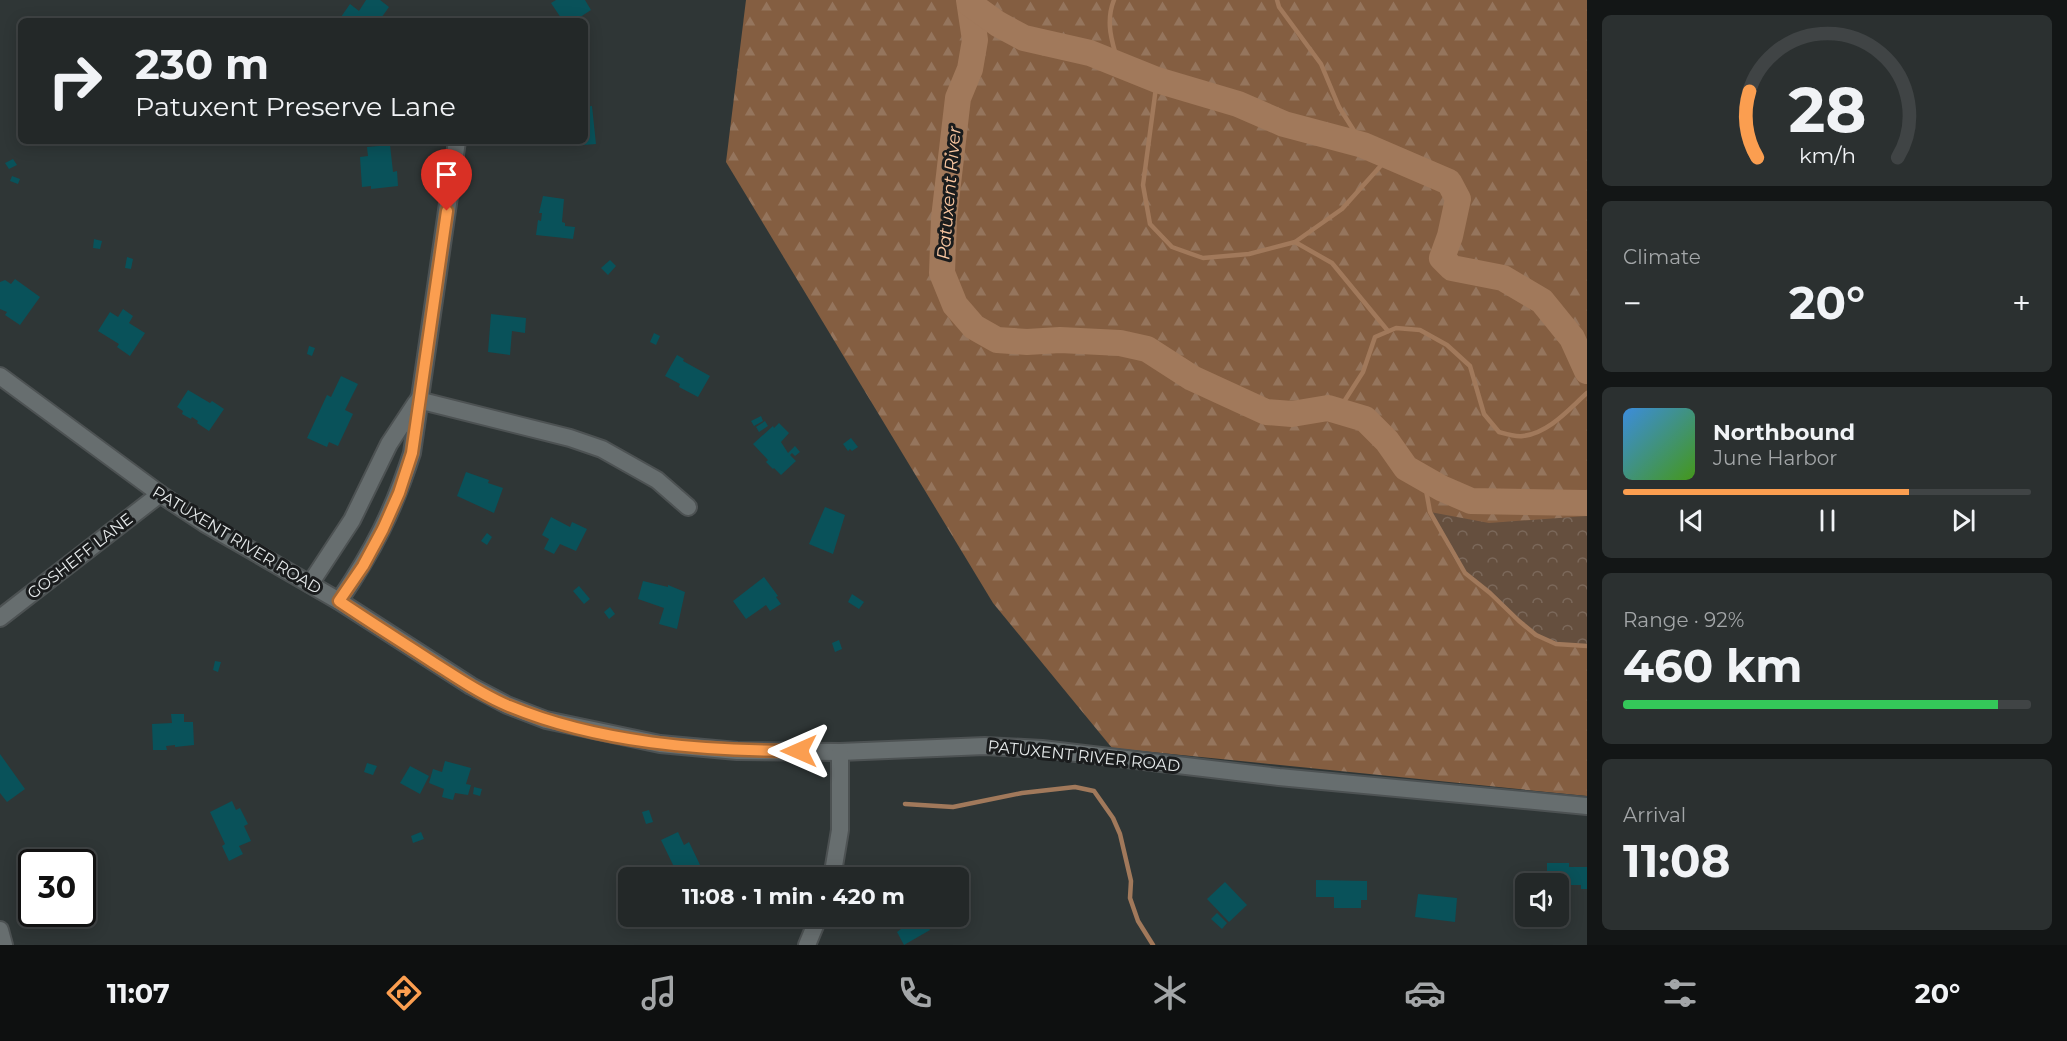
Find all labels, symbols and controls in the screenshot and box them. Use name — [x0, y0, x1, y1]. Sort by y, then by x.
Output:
text: 230 m — [135, 38, 269, 90]
icon: right — [36, 42, 114, 120]
text: 28 — [1788, 72, 1866, 148]
text: Patuxent Preserve Lane — [135, 90, 456, 123]
water label: Patuxent River — [932, 124, 966, 261]
text: km/h — [1798, 142, 1856, 168]
pin — [421, 149, 472, 211]
icon: arrive — [430, 158, 463, 191]
text: Climate — [1623, 245, 1701, 269]
text: 20° — [1789, 275, 1865, 330]
text: − — [1623, 283, 1642, 323]
text: + — [2012, 283, 2031, 323]
text: Northbound — [1713, 419, 1855, 446]
text: June Harbor — [1713, 446, 1837, 470]
street label: PATUXENT RIVER ROAD — [149, 482, 325, 598]
icon: previous — [1675, 504, 1708, 537]
icon: pause — [1811, 504, 1844, 537]
icon: next — [1947, 504, 1980, 537]
street label: GOSHEFF LANE — [24, 509, 136, 603]
text: Range · 92% — [1623, 608, 1744, 632]
text: 460 km — [1623, 638, 1802, 693]
position arrow — [767, 719, 831, 783]
street label: PATUXENT RIVER ROAD — [987, 736, 1181, 776]
text: Arrival — [1623, 803, 1686, 827]
text: 11:08 — [1623, 833, 1730, 888]
speed limit sign: 30 — [18, 849, 96, 927]
map controls — [1515, 873, 1569, 927]
button: sound — [1515, 873, 1569, 927]
text: 11:08 · 1 min · 420 m — [682, 883, 905, 910]
icon: directions — [383, 972, 425, 1014]
icon: music — [638, 972, 680, 1014]
icon: phone — [894, 972, 936, 1014]
icon: climate — [1149, 972, 1191, 1014]
icon: car — [1404, 972, 1446, 1014]
icon: filters — [1659, 972, 1701, 1014]
text: 11:07 — [107, 977, 170, 1010]
text: 20° — [1915, 977, 1960, 1010]

